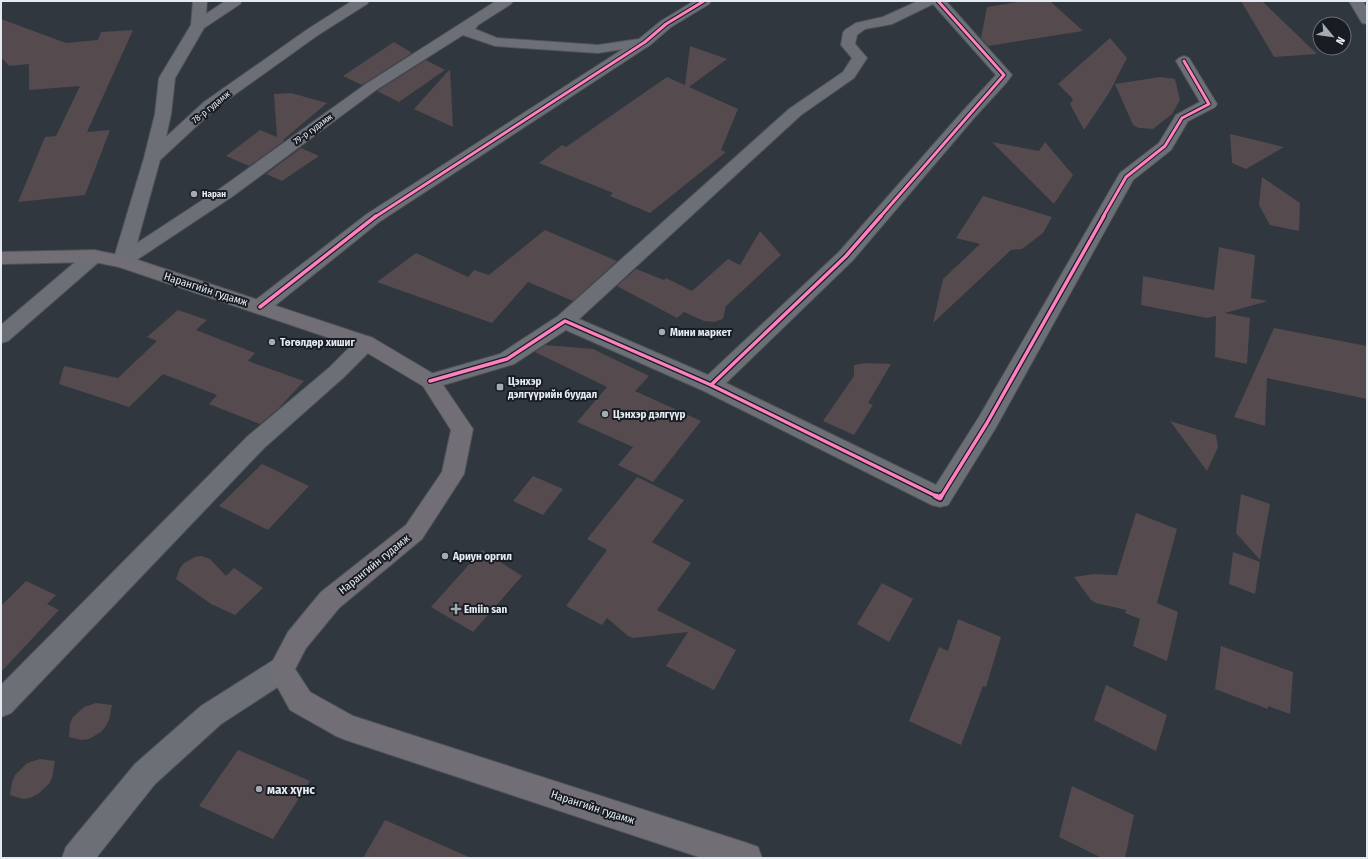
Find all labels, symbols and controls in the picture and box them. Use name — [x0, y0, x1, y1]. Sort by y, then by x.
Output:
north arrow — [1312, 16, 1352, 56]
text: N — [1333, 35, 1348, 47]
street label: 78-р гудамж — [190, 89, 232, 125]
street label: 79-р гудамж — [292, 111, 335, 146]
marker: Наран — [189, 189, 199, 199]
place label: Наран — [202, 189, 226, 199]
street label: Нарангийн гудамж — [162, 270, 249, 309]
place label: Мини маркет — [670, 326, 732, 339]
marker: Мини маркет — [657, 327, 667, 337]
place label: Төгөлдөр хишиг — [280, 336, 355, 349]
marker: Төгөлдөр хишиг — [267, 337, 277, 347]
place label: Цэнхэр дэлгүүрийн буудал — [507, 375, 598, 401]
marker: Цэнхэр дэлгүүрийн буудал — [495, 382, 505, 392]
place label: Цэнхэр дэлгүүр — [613, 408, 685, 421]
marker: Цэнхэр дэлгүүр — [600, 409, 610, 419]
street label: Нарангийн гудамж — [336, 532, 412, 597]
place label: Ариун оргил — [452, 550, 512, 563]
marker: Ариун оргил — [440, 551, 450, 561]
place label: Emiin san — [464, 603, 507, 616]
marker: Emiin san — [451, 604, 461, 614]
place label: мах хүнс — [267, 782, 315, 797]
marker: мах хүнс — [254, 784, 264, 794]
street label: Нарангийн гудамж — [549, 788, 636, 827]

